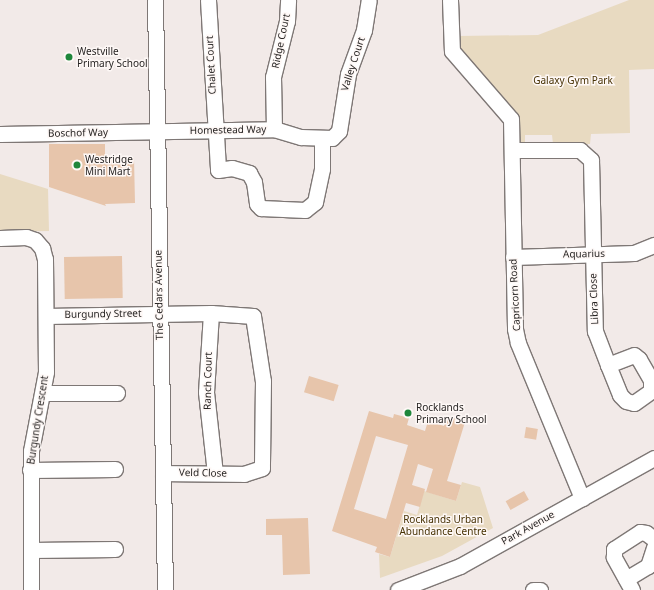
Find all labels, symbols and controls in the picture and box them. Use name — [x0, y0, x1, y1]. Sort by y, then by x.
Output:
street label: Ridge Court — [269, 13, 293, 69]
street label: Chalet Court — [203, 35, 219, 95]
street label: Valley Court — [339, 36, 367, 92]
place label: Westville Primary School — [77, 45, 148, 68]
marker: Westville Primary School — [64, 52, 74, 62]
park label: Galaxy Gym Park — [533, 75, 613, 87]
street label: Homestead Way — [190, 123, 266, 137]
street label: Boschof Way — [48, 126, 108, 140]
place label: Westridge Mini Mart — [85, 153, 133, 176]
marker: Westridge Mini Mart — [72, 160, 82, 170]
street label: Aquarius — [563, 248, 605, 260]
street label: The Cedars Avenue — [152, 250, 166, 340]
street label: Capricorn Road — [507, 258, 523, 332]
street label: Libra Close — [587, 273, 601, 325]
street label: Burgundy Street — [64, 307, 142, 321]
street label: Ranch Court — [201, 352, 215, 410]
street label: Burgundy Crescent — [25, 375, 51, 465]
place label: Rocklands Primary School — [416, 401, 487, 424]
marker: Rocklands Primary School — [403, 408, 413, 418]
street label: Veld Close — [179, 467, 227, 479]
street label: Park Avenue — [499, 508, 557, 548]
park label: Rocklands Urban Abundance Centre — [399, 513, 487, 536]

